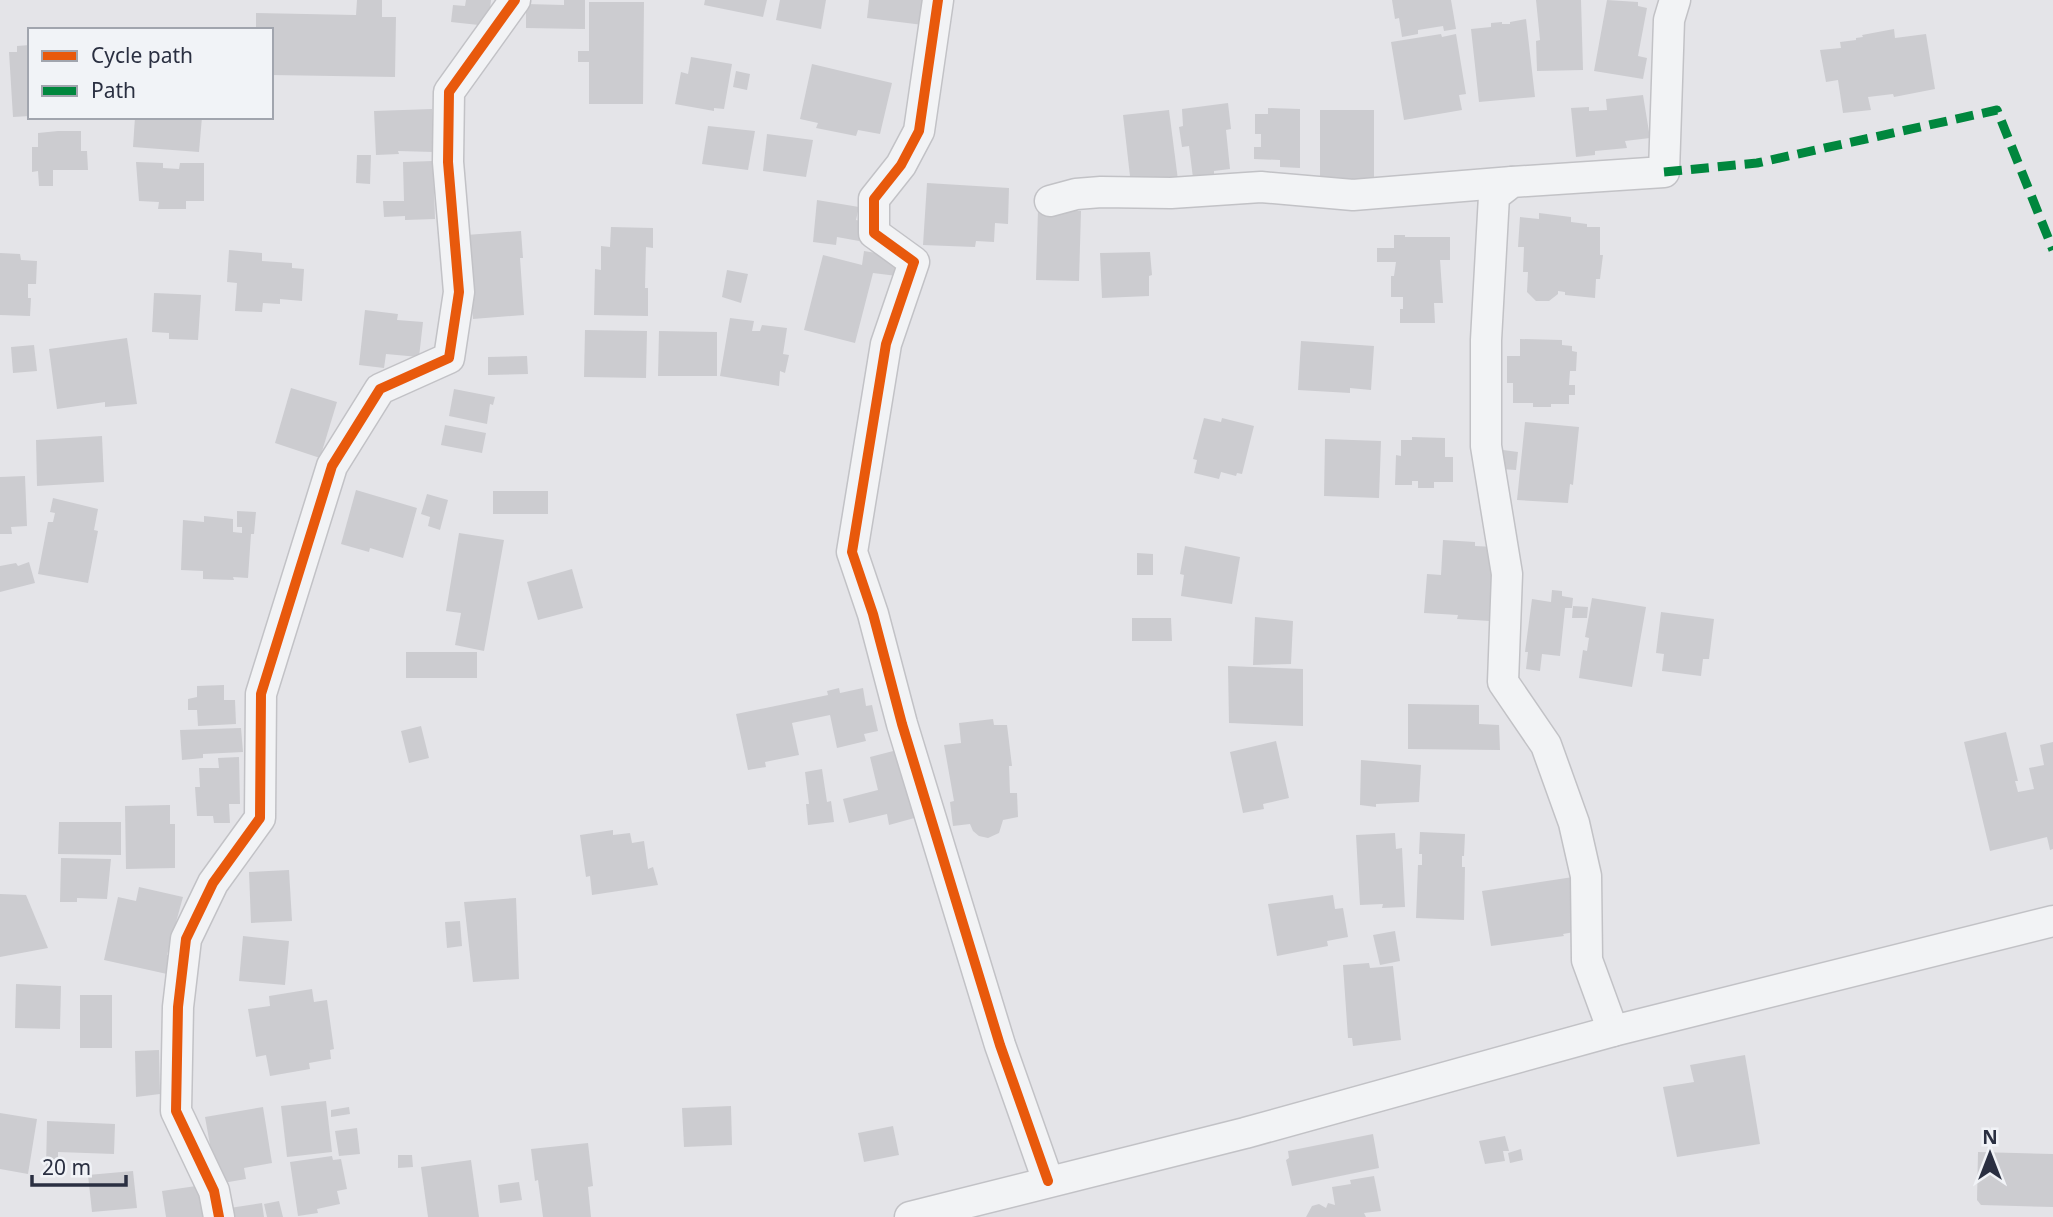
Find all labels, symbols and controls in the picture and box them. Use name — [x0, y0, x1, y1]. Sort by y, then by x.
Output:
legend — [28, 28, 273, 119]
text: Cycle path — [91, 41, 193, 69]
text: Path — [91, 76, 136, 104]
north arrow — [1955, 1119, 2025, 1189]
text: N — [1982, 1124, 1998, 1150]
scale bar — [32, 1144, 126, 1188]
text: 20 m — [42, 1153, 91, 1181]

